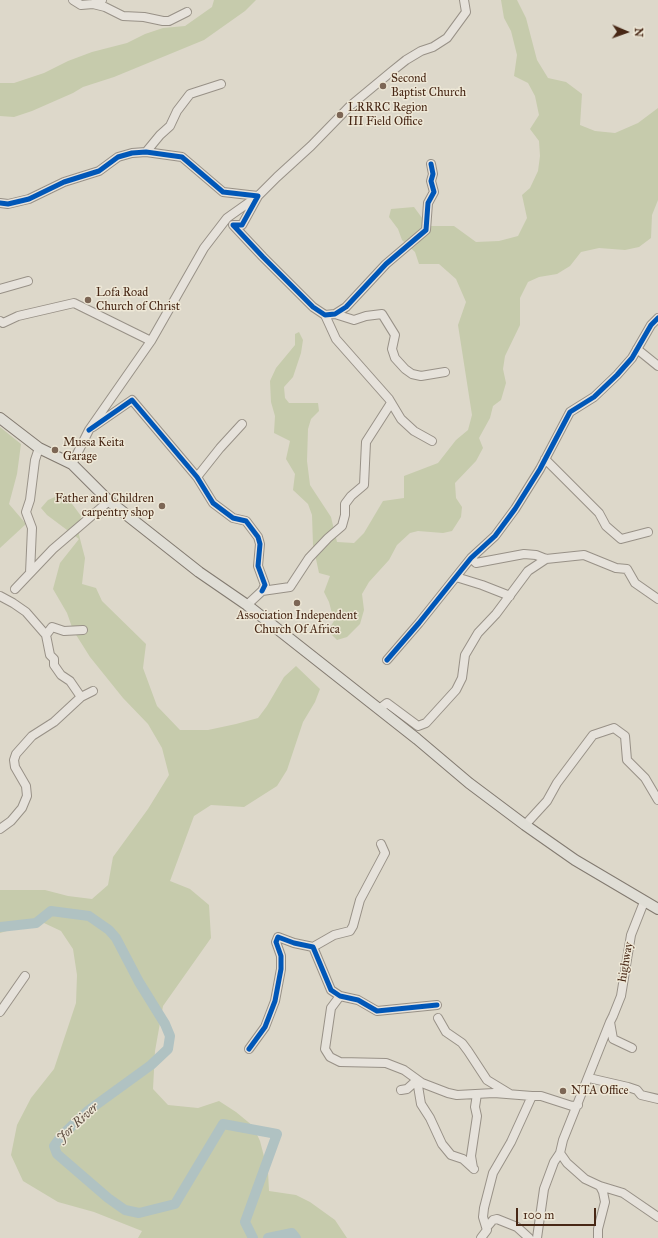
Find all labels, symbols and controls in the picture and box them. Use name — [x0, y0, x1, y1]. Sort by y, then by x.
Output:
north arrow — [606, 12, 646, 52]
text: N — [632, 28, 645, 37]
place label: Second Baptist Church — [391, 72, 466, 100]
marker: Second Baptist Church — [378, 81, 388, 91]
place label: LRRRC Region III Field Office — [348, 101, 428, 129]
marker: LRRRC Region III Field Office — [335, 110, 345, 120]
place label: Lofa Road Church of Christ — [96, 286, 180, 314]
marker: Lofa Road Church of Christ — [83, 295, 93, 305]
place label: Mussa Keita Garage — [63, 436, 124, 464]
marker: Mussa Keita Garage — [50, 445, 60, 455]
place label: Father and Children carpentry shop — [55, 492, 154, 520]
marker: Father and Children carpentry shop — [157, 501, 167, 511]
marker: Association Independent Church Of Africa — [292, 598, 302, 608]
place label: Association Independent Church Of Africa — [237, 609, 357, 637]
street label: highway — [615, 941, 637, 983]
place label: NTA Office — [571, 1084, 629, 1098]
marker: NTA Office — [558, 1086, 568, 1096]
water label: Jor River — [54, 1100, 102, 1146]
scale bar — [518, 1200, 598, 1226]
text: 100 m — [523, 1208, 554, 1222]

